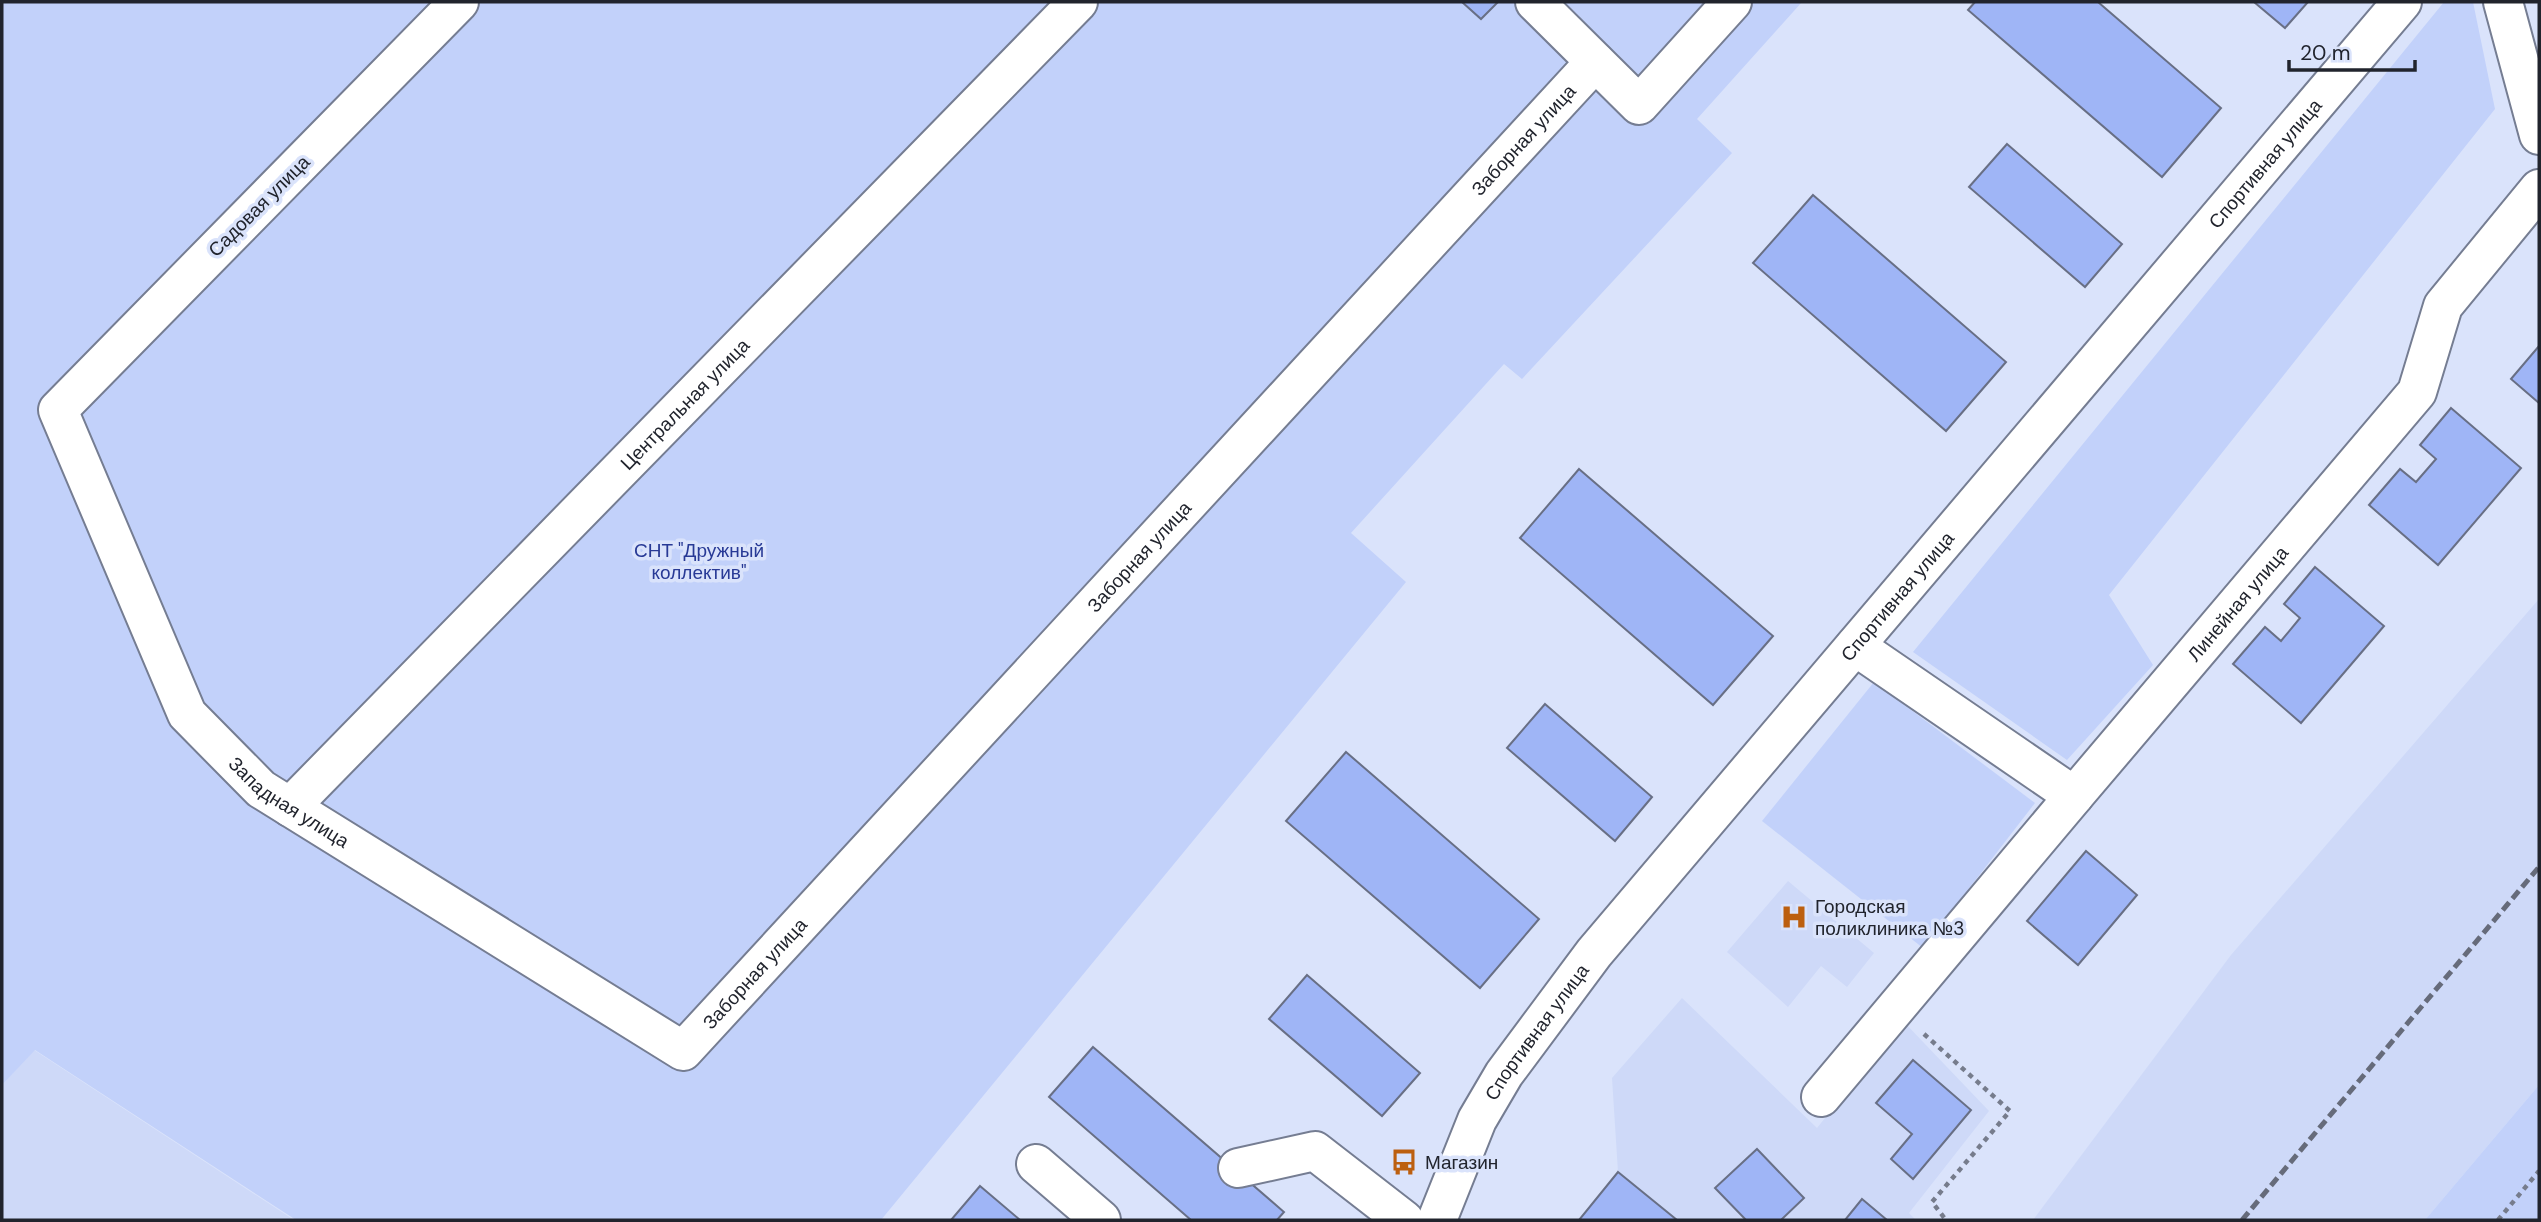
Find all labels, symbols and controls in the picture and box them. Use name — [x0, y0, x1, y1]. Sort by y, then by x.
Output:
scale bar — [2289, 28, 2415, 72]
text: 20 m — [2300, 39, 2351, 67]
street label: Заборная улица — [1466, 78, 1581, 201]
street label: Спортивная улица — [2203, 93, 2327, 234]
street label: Садовая улица — [203, 149, 316, 262]
street label: Центральная улица — [614, 332, 755, 475]
street label: Заборная улица — [1081, 495, 1197, 618]
street label: Спортивная улица — [1835, 526, 1960, 666]
park label: СНТ "Дружный коллектив" — [634, 538, 764, 585]
street label: Линейная улица — [2181, 540, 2294, 666]
street label: Западная улица — [223, 751, 354, 853]
place label: Городская поликлиника №3 — [1815, 894, 1964, 941]
hospital icon: Городская поликлиника №3 — [1779, 902, 1809, 932]
street label: Заборная улица — [697, 912, 812, 1034]
street label: Спортивная улица — [1479, 958, 1594, 1105]
bus stop icon: Магазин — [1389, 1147, 1419, 1177]
place label: Магазин — [1425, 1150, 1498, 1175]

